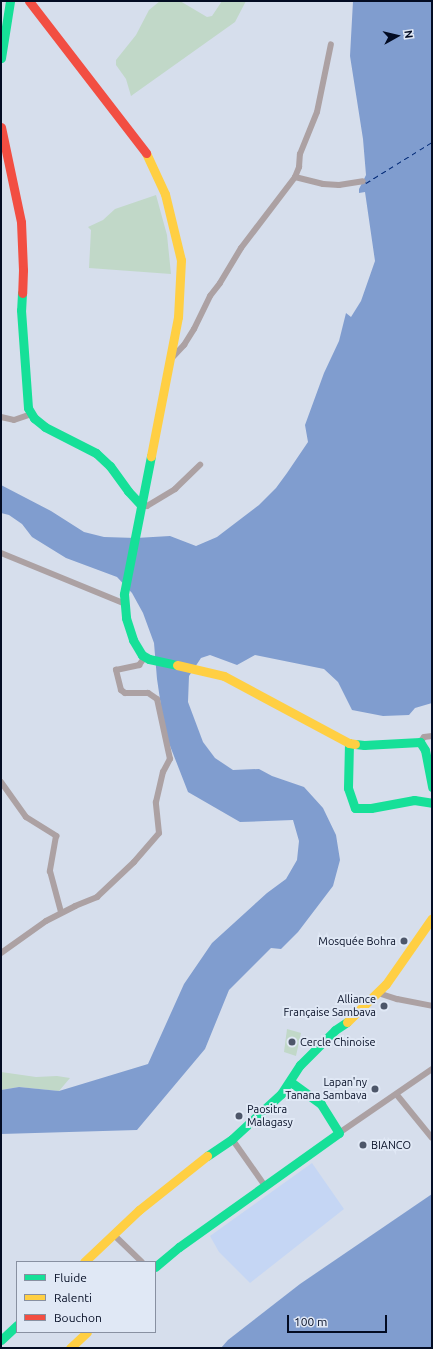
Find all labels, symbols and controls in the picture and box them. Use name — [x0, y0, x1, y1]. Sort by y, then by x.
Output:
north arrow — [377, 16, 417, 56]
text: N — [402, 29, 415, 39]
place label: Mosquée Bohra — [318, 934, 396, 948]
marker: Mosquée Bohra — [399, 936, 409, 946]
place label: Alliance Française Sambava — [284, 993, 376, 1019]
marker: Alliance Française Sambava — [379, 1001, 389, 1011]
place label: Cercle Chinoise — [300, 1035, 375, 1049]
marker: Cercle Chinoise — [287, 1037, 297, 1047]
place label: Lapan'ny Tanana Sambava — [285, 1076, 367, 1102]
marker: Lapan'ny Tanana Sambava — [370, 1084, 380, 1094]
place label: Paositra Malagasy — [247, 1103, 293, 1129]
marker: Paositra Malagasy — [234, 1111, 244, 1121]
place label: BIANCO — [371, 1138, 411, 1152]
marker: BIANCO — [358, 1140, 368, 1150]
legend — [16, 1261, 156, 1333]
text: Fluide — [54, 1271, 87, 1284]
text: Ralenti — [54, 1291, 92, 1304]
scale bar — [289, 1307, 389, 1333]
text: Bouchon — [54, 1311, 102, 1324]
text: 100 m — [294, 1315, 327, 1328]

